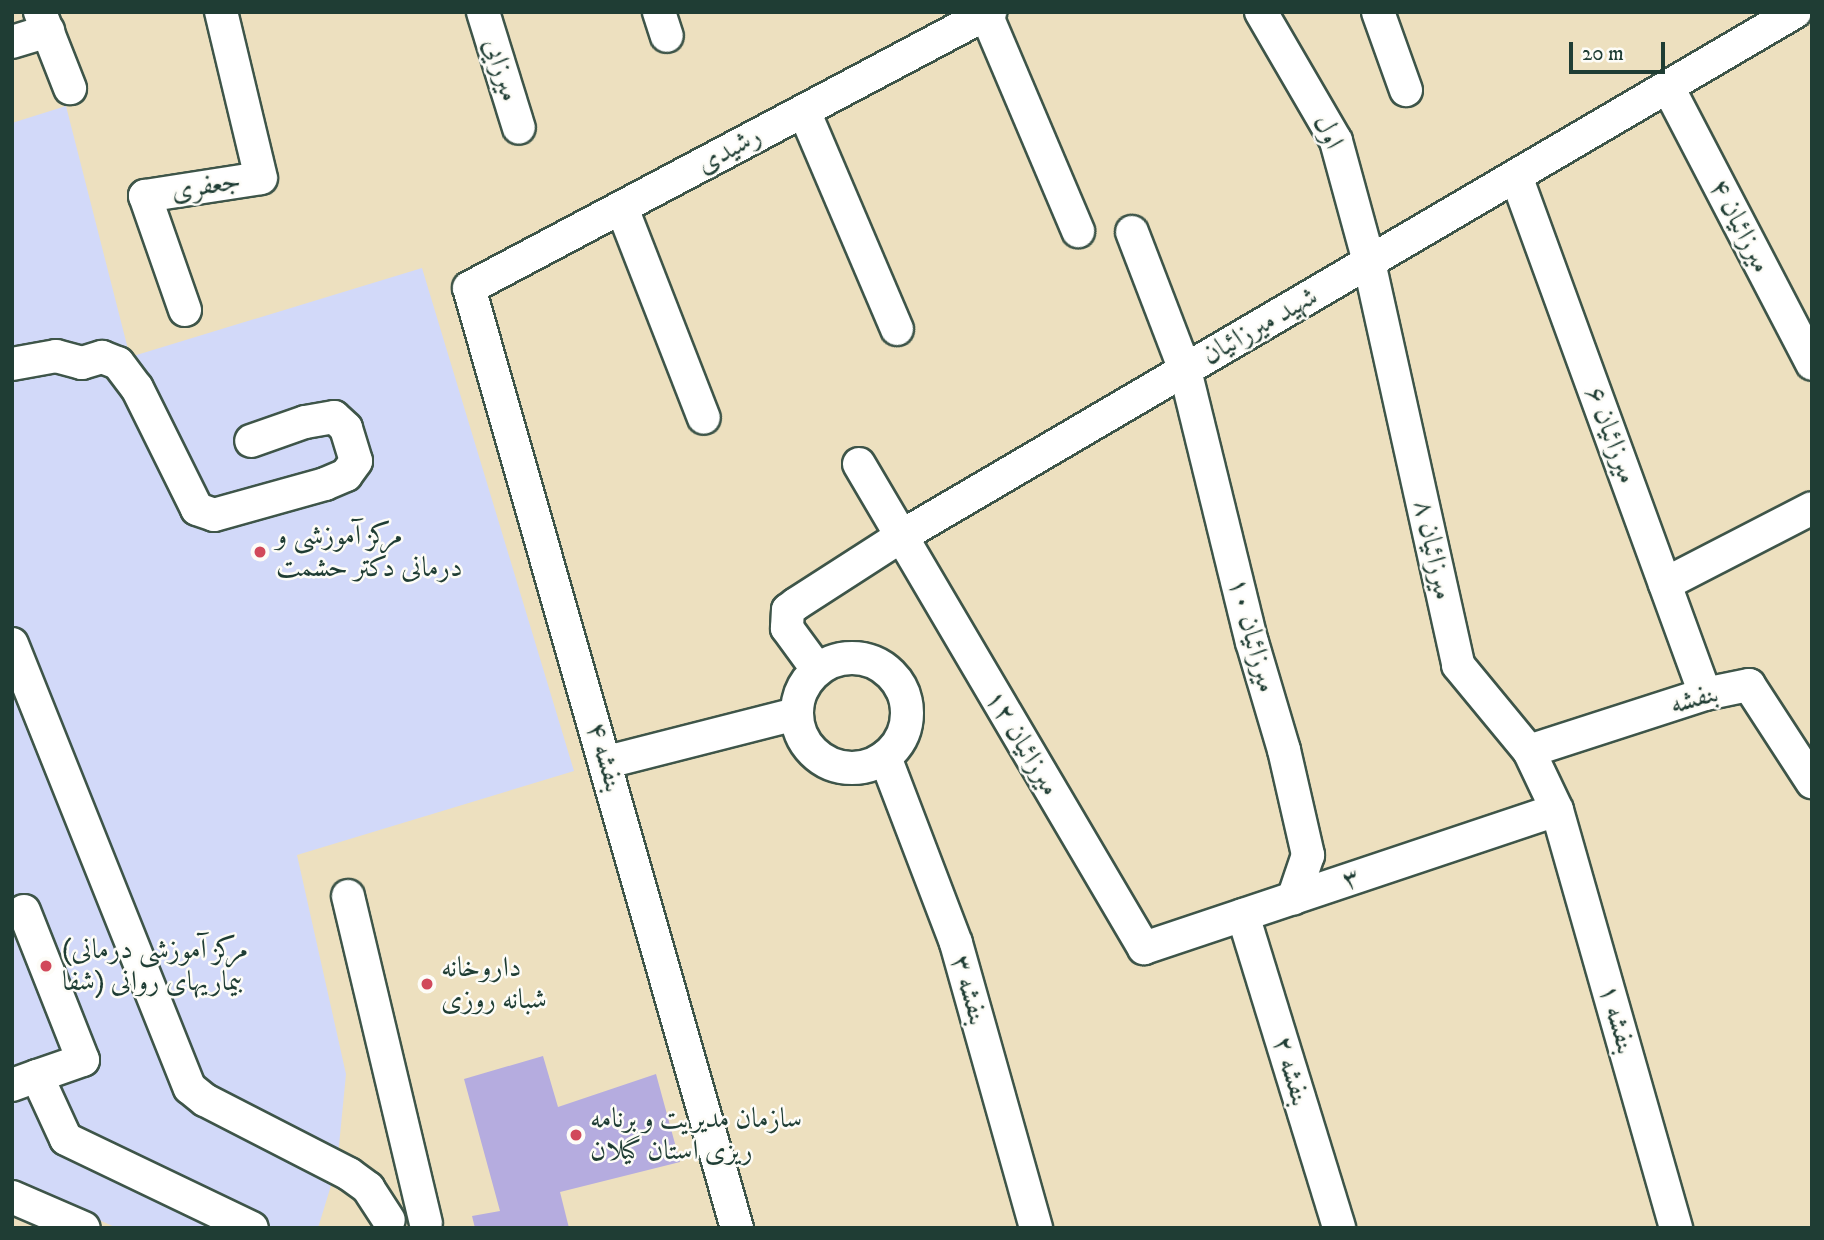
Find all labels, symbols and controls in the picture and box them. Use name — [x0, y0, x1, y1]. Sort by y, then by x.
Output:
scale bar — [1572, 28, 1668, 72]
street label: میرزایی — [476, 34, 526, 106]
text: 20 m — [1582, 41, 1624, 67]
street label: اول — [1306, 109, 1350, 155]
street label: رشیدی — [691, 119, 767, 181]
street label: جعفری — [169, 164, 243, 208]
street label: میرزائیان ۴ — [1702, 173, 1778, 279]
street label: شهید میرزائیان — [1196, 280, 1324, 372]
street label: میرزائیان ۶ — [1578, 382, 1644, 488]
street label: میرزائیان ۸ — [1406, 497, 1460, 603]
place label: مرکز آموزشی و ‌درمانی دکتر حشمت — [276, 519, 463, 585]
marker: مرکز آموزشی و ‌درمانی دکتر حشمت — [250, 542, 270, 562]
street label: میرزائیان ۱۰ — [1221, 574, 1283, 696]
street label: بنفشه — [1666, 676, 1722, 722]
street label: میرزائیان ۱۲ — [977, 684, 1067, 802]
street label: بنفشه ۴ — [579, 718, 631, 796]
street label: ۳ — [1338, 860, 1364, 898]
place label: (مرکز آموزشی درمانی بیماریهای روانی (شفا — [62, 933, 248, 999]
place label: داروخانه شبانه روزی — [441, 951, 547, 1017]
street label: بنفشه ۳ — [943, 951, 995, 1029]
marker: (مرکز آموزشی درمانی بیماریهای روانی (شفا — [36, 956, 56, 976]
marker: داروخانه شبانه روزی — [419, 976, 435, 992]
street label: بنفشه ۱ — [1591, 980, 1643, 1058]
street label: بنفشه ۲ — [1265, 1032, 1317, 1110]
place label: سازمان مدیریت و برنامه ریزی استان گیلان — [590, 1102, 802, 1168]
marker: سازمان مدیریت و برنامه ریزی استان گیلان — [568, 1127, 584, 1143]

